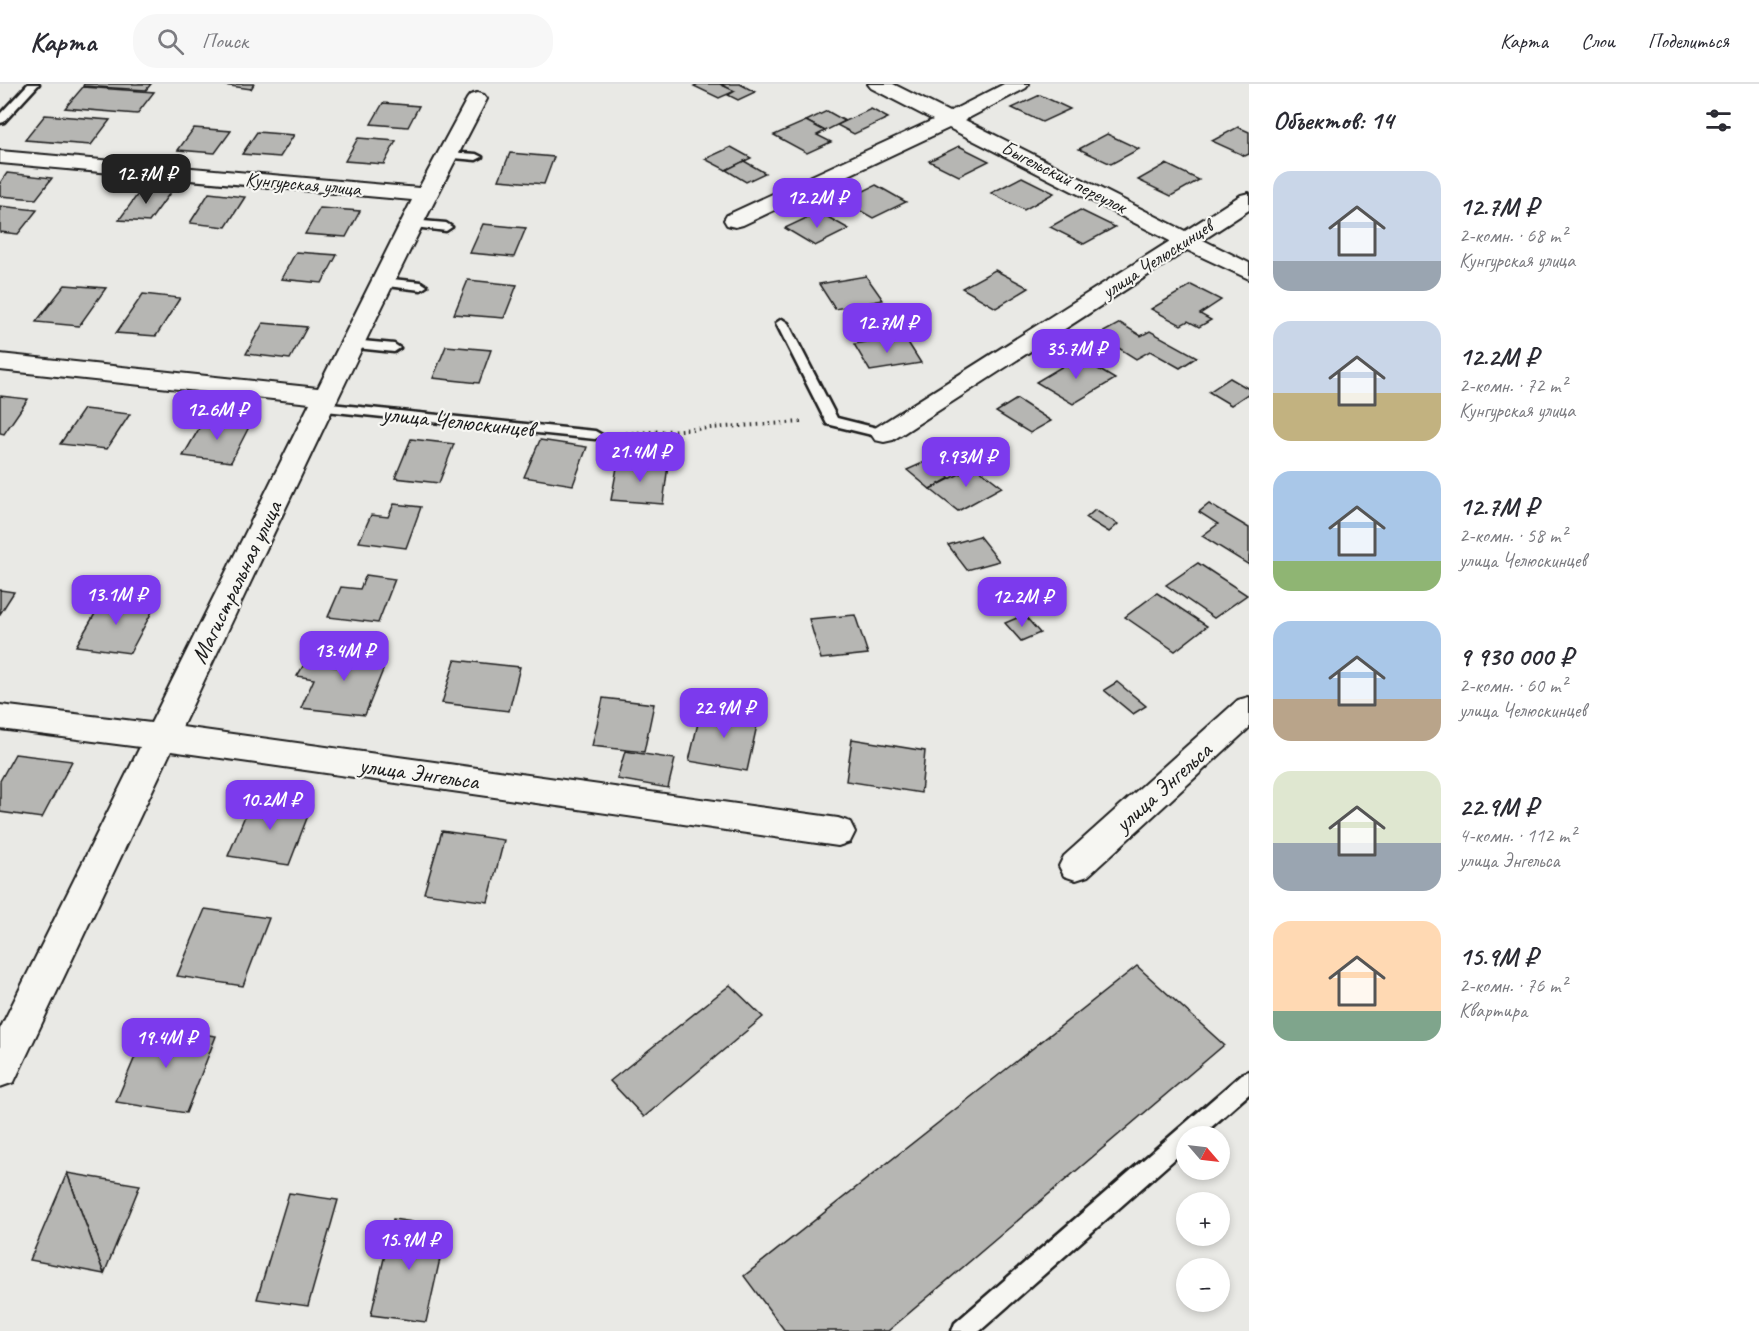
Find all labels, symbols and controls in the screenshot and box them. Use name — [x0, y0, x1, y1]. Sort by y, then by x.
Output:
search box — [133, 14, 553, 68]
text: Карта — [30, 24, 97, 59]
icon: search — [154, 25, 187, 58]
text: Поиск — [202, 27, 248, 55]
text: Карта — [1500, 28, 1548, 54]
text: Слои — [1581, 28, 1615, 54]
text: Поделиться — [1648, 28, 1729, 54]
text: Объектов: 14 — [1273, 104, 1393, 137]
icon: filters — [1702, 104, 1735, 137]
street label: Быгельский переулок — [997, 135, 1132, 220]
pin: 12.7M ₽ — [91, 154, 201, 205]
text: 12.7M ₽ — [116, 161, 176, 186]
street label: Кунгурская улица — [244, 166, 363, 202]
pin: 12.2M ₽ — [762, 178, 872, 229]
text: 12.2M ₽ — [787, 185, 847, 210]
text: 12.7M ₽ — [1459, 190, 1538, 223]
icon: home — [1321, 195, 1393, 267]
street label: улица Челюскинцев — [1096, 212, 1220, 305]
text: 2-комн. · 68 m² — [1459, 223, 1567, 248]
text: Кунгурская улица — [1459, 248, 1575, 273]
pin: 12.7M ₽ — [832, 303, 942, 354]
text: 12.7M ₽ — [857, 310, 917, 335]
pin: 35.7M ₽ — [1021, 329, 1131, 380]
text: 35.7M ₽ — [1046, 336, 1106, 361]
text: 12.2M ₽ — [1459, 340, 1538, 373]
icon: home — [1321, 345, 1393, 417]
text: 2-комн. · 72 m² — [1459, 373, 1567, 398]
pin: 12.6M ₽ — [162, 390, 272, 441]
text: 12.6M ₽ — [186, 397, 248, 422]
street label: улица Челюскинцев — [379, 398, 539, 444]
text: Кунгурская улица — [1459, 398, 1575, 423]
pin: 21.4M ₽ — [585, 432, 695, 483]
pin: 9.93M ₽ — [911, 437, 1021, 488]
text: 21.4M ₽ — [610, 439, 670, 464]
text: 9.93M ₽ — [936, 444, 996, 469]
text: 12.7M ₽ — [1459, 490, 1538, 523]
street label: Магистральная улица — [184, 494, 289, 668]
icon: home — [1321, 495, 1393, 567]
text: 2-комн. · 58 m² — [1459, 523, 1567, 548]
text: улица Челюскинцев — [1459, 548, 1586, 573]
pin: 13.1M ₽ — [61, 575, 171, 626]
pin: 12.2M ₽ — [967, 577, 1077, 628]
text: 13.1M ₽ — [86, 582, 146, 607]
text: 12.2M ₽ — [992, 584, 1052, 609]
pin: 13.4M ₽ — [289, 631, 399, 682]
text: 13.4M ₽ — [314, 638, 374, 663]
text: 9 930 000 ₽ — [1459, 640, 1573, 673]
icon: home — [1321, 645, 1393, 717]
text: 2-комн. · 60 m² — [1459, 673, 1567, 698]
pin: 22.9M ₽ — [669, 688, 779, 739]
text: 22.9M ₽ — [694, 695, 754, 720]
text: улица Челюскинцев — [1459, 698, 1586, 723]
street label: улица Энгельса — [1107, 735, 1219, 840]
street label: улица Энгельса — [355, 749, 482, 796]
pin: 10.2M ₽ — [215, 780, 325, 831]
text: 10.2M ₽ — [240, 787, 300, 812]
text: 22.9M ₽ — [1459, 790, 1538, 823]
icon: home — [1321, 795, 1393, 867]
text: 4-комн. · 112 m² — [1459, 823, 1576, 848]
text: улица Энгельса — [1459, 848, 1560, 873]
text: 15.9M ₽ — [1459, 940, 1537, 973]
icon: home — [1321, 945, 1393, 1017]
text: 2-комн. · 76 m² — [1459, 973, 1567, 998]
text: Квартира — [1459, 998, 1527, 1023]
pin: 19.4M ₽ — [111, 1018, 221, 1069]
text: 19.4M ₽ — [136, 1025, 196, 1050]
north arrow — [1176, 1126, 1230, 1180]
map controls — [1176, 1126, 1230, 1312]
button: + — [1176, 1192, 1230, 1246]
pin: 15.9M ₽ — [354, 1220, 464, 1271]
text: 15.9M ₽ — [379, 1227, 439, 1252]
button: − — [1176, 1258, 1230, 1312]

